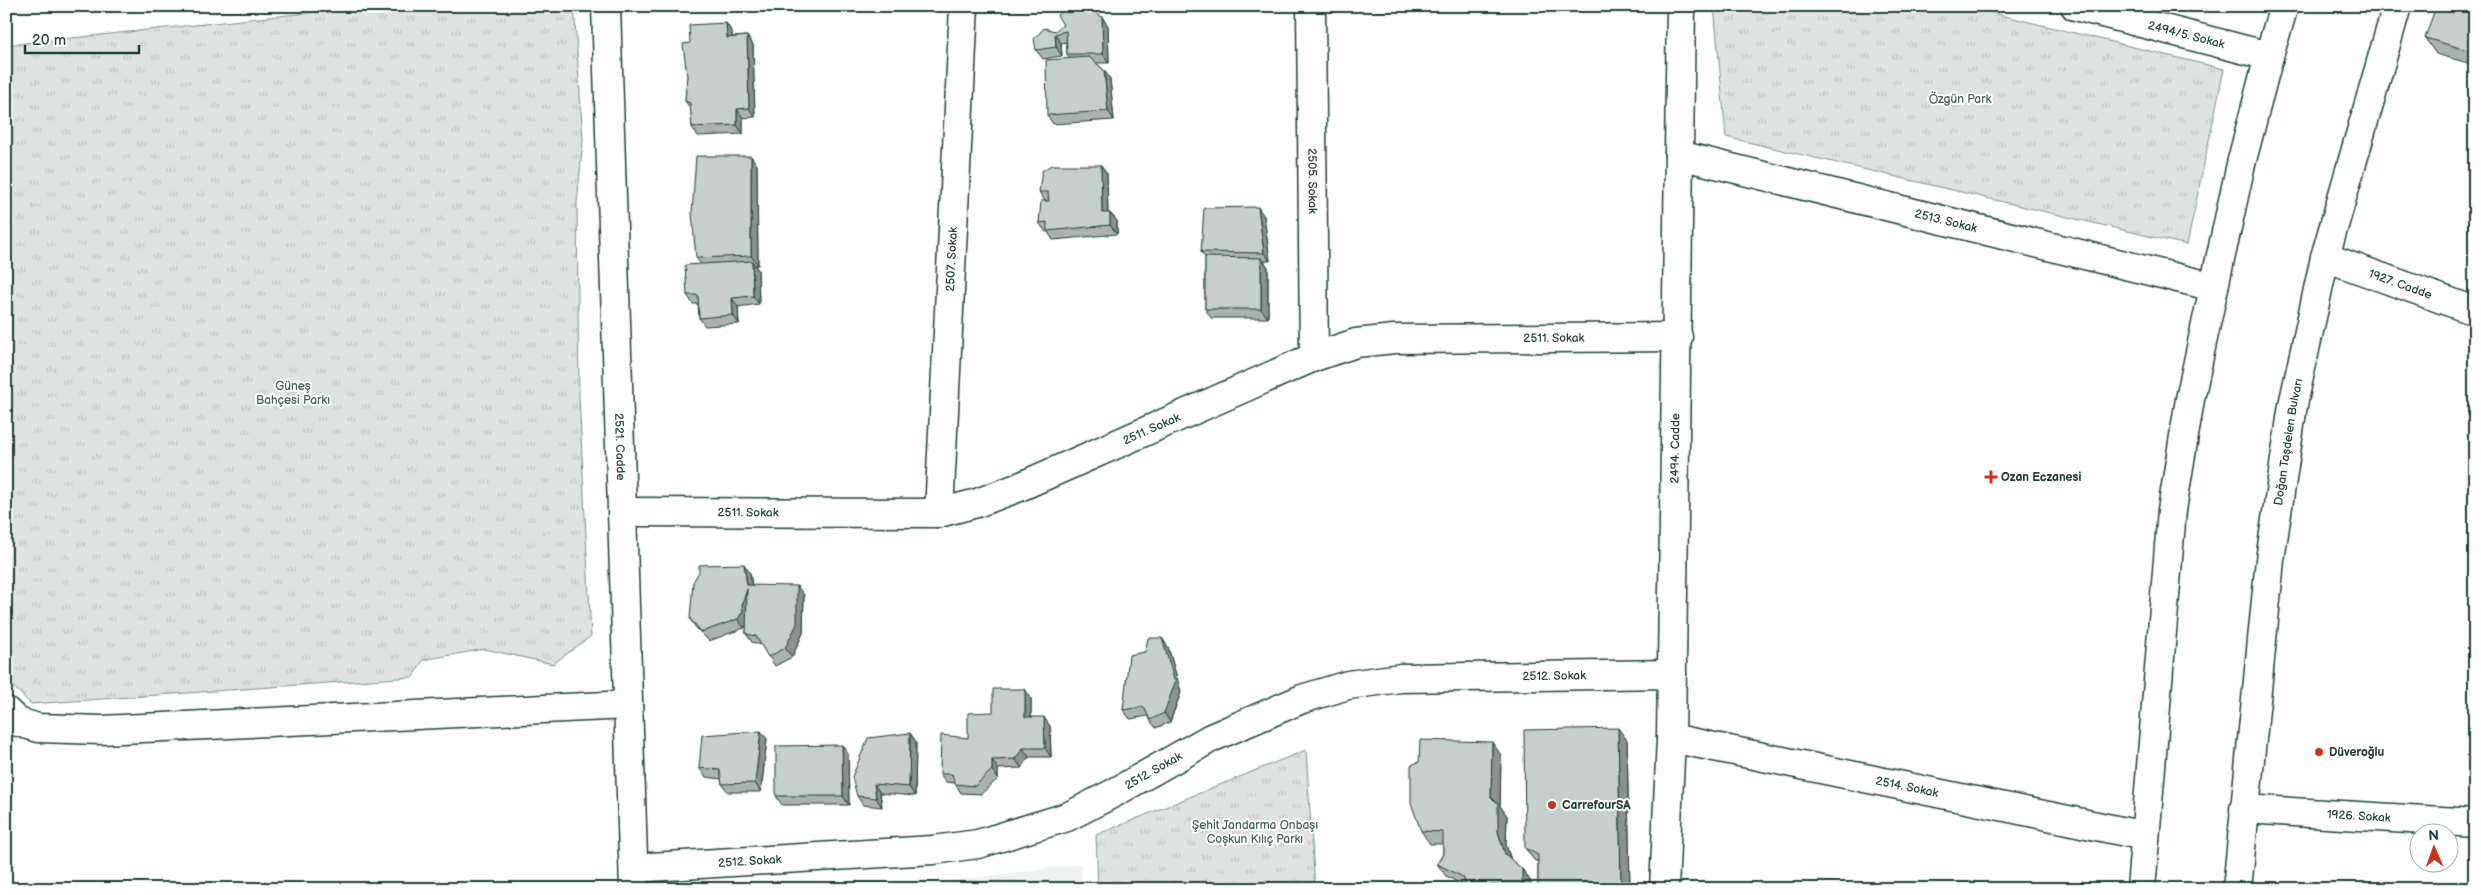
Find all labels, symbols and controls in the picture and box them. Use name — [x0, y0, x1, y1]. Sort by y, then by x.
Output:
street label: 2494/5. Sokak — [2146, 18, 2226, 52]
scale bar — [25, 22, 139, 54]
text: 20 m — [32, 31, 66, 50]
park label: Özgün Park — [1929, 91, 1991, 107]
street label: 2505. Sokak — [1304, 148, 1320, 214]
street label: 2513. Sokak — [1913, 206, 1979, 236]
street label: 2507. Sokak — [943, 227, 961, 292]
street label: 1927. Cadde — [2366, 266, 2434, 303]
street label: 2511. Sokak — [1523, 331, 1585, 346]
street label: Doğan Taşdelen Bulvarı — [2271, 377, 2307, 507]
park label: Güneş Bahçesi Parkı — [256, 379, 330, 408]
street label: 2511. Sokak — [1121, 410, 1183, 448]
street label: 2521. Cadde — [611, 413, 628, 481]
street label: 2494. Cadde — [1667, 413, 1683, 483]
place label: Ozan Eczanesi — [2001, 470, 2081, 485]
marker: Ozan Eczanesi — [1985, 471, 1997, 483]
street label: 2511. Sokak — [717, 505, 779, 520]
street label: 2512. Sokak — [1522, 668, 1586, 684]
place label: Düveroğlu — [2329, 745, 2385, 760]
marker: Düveroğlu — [2313, 746, 2325, 758]
street label: 2512. Sokak — [1122, 749, 1185, 793]
street label: 2514. Sokak — [1874, 773, 1940, 801]
place label: CarrefourSA — [1562, 798, 1631, 813]
marker: CarrefourSA — [1546, 799, 1558, 811]
street label: 1926. Sokak — [2326, 807, 2391, 826]
park label: Şehit Jandarma Onbaşı Coşkun Kılıç Parkı — [1192, 818, 1318, 847]
north arrow — [2408, 822, 2458, 872]
text: N — [2428, 827, 2439, 844]
street label: 2512. Sokak — [718, 852, 782, 871]

